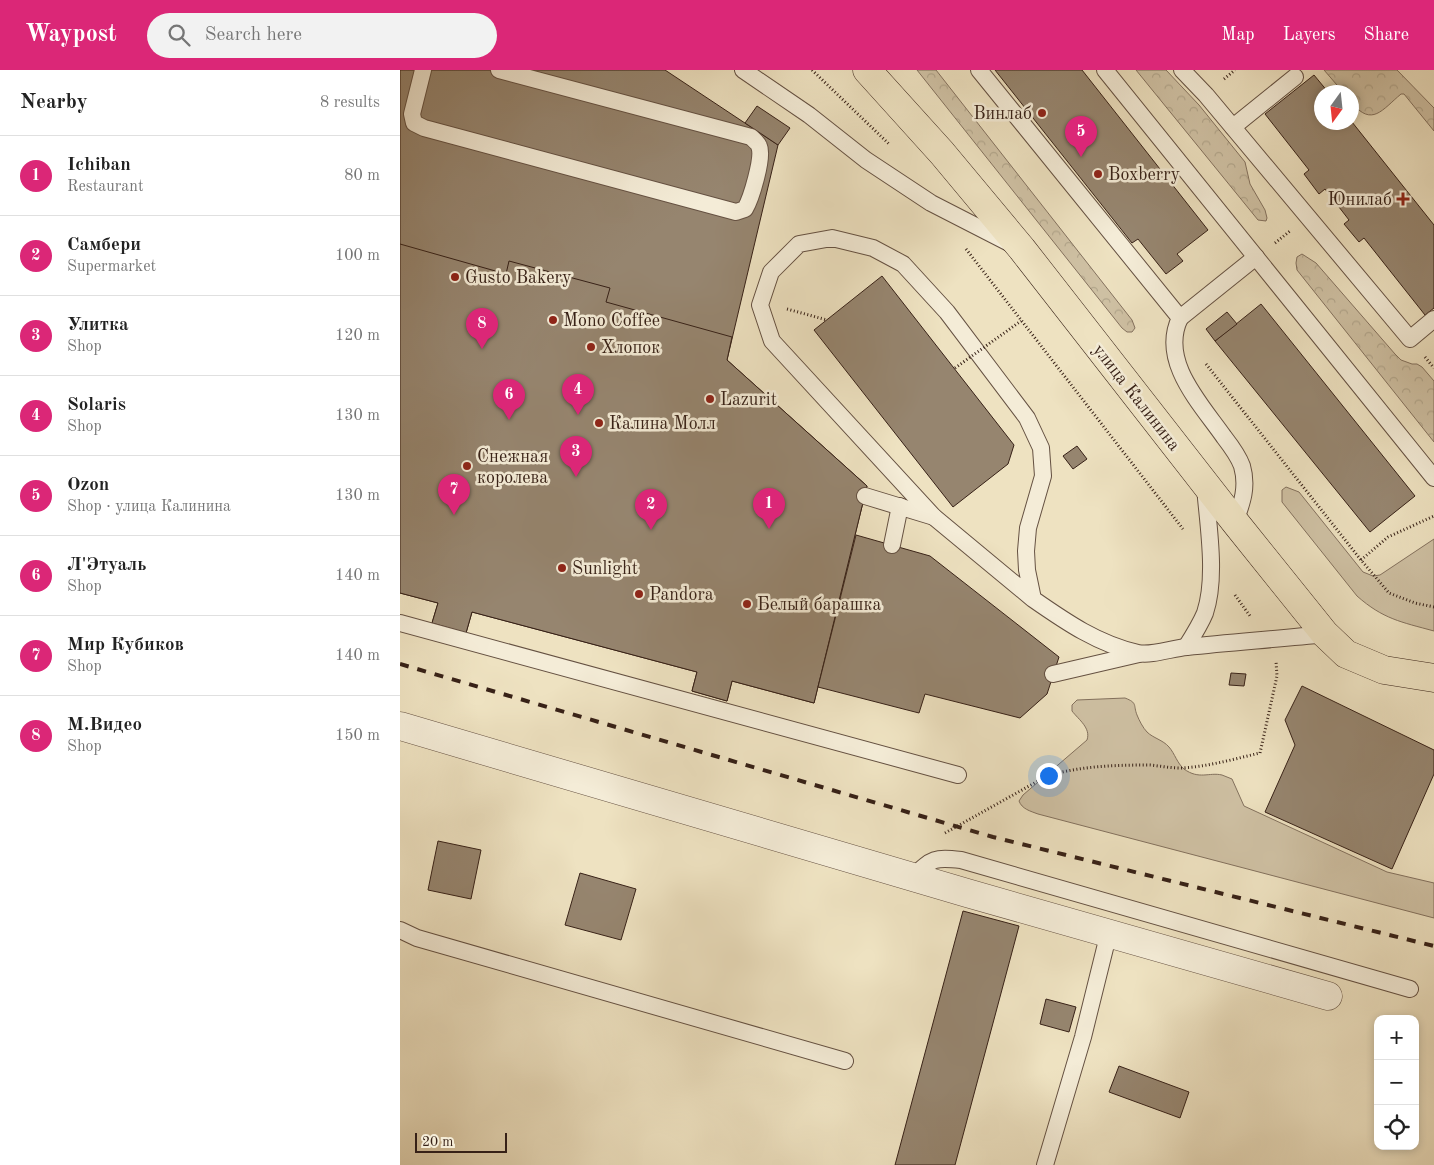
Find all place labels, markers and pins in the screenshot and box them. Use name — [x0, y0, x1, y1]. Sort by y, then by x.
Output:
place label: Винлаб — [973, 105, 1032, 123]
marker: Винлаб — [1036, 107, 1048, 119]
pin: 5 — [1065, 116, 1097, 157]
place label: Boxberry — [1108, 166, 1181, 184]
marker: Boxberry — [1092, 168, 1104, 180]
place label: Юнилаб — [1328, 191, 1392, 209]
marker: Юнилаб — [1396, 192, 1410, 206]
place label: Gusto Bakery — [465, 269, 572, 287]
marker: Gusto Bakery — [449, 271, 461, 283]
pin: 8 — [466, 308, 498, 349]
place label: Mono Coffee — [563, 312, 660, 330]
marker: Mono Coffee — [547, 314, 559, 326]
place label: Хлопок — [601, 339, 660, 357]
marker: Хлопок — [585, 341, 597, 353]
pin: 4 — [562, 374, 594, 415]
pin: 6 — [493, 379, 525, 420]
place label: Lazurit — [720, 391, 777, 409]
marker: Lazurit — [704, 393, 716, 405]
place label: Калина Молл — [609, 415, 716, 433]
marker: Калина Молл — [593, 417, 605, 429]
pin: 3 — [560, 436, 592, 477]
place label: Снежная королева — [477, 448, 548, 487]
marker: Снежная королева — [461, 460, 473, 472]
pin: 7 — [438, 474, 470, 515]
pin: 1 — [753, 488, 785, 529]
pin: 2 — [635, 489, 667, 530]
place label: Sunlight — [572, 560, 638, 578]
marker: Sunlight — [556, 562, 568, 574]
place label: Pandora — [649, 586, 714, 604]
marker: Pandora — [633, 588, 645, 600]
place label: Белый барашка — [757, 596, 881, 614]
marker: Белый барашка — [741, 598, 753, 610]

